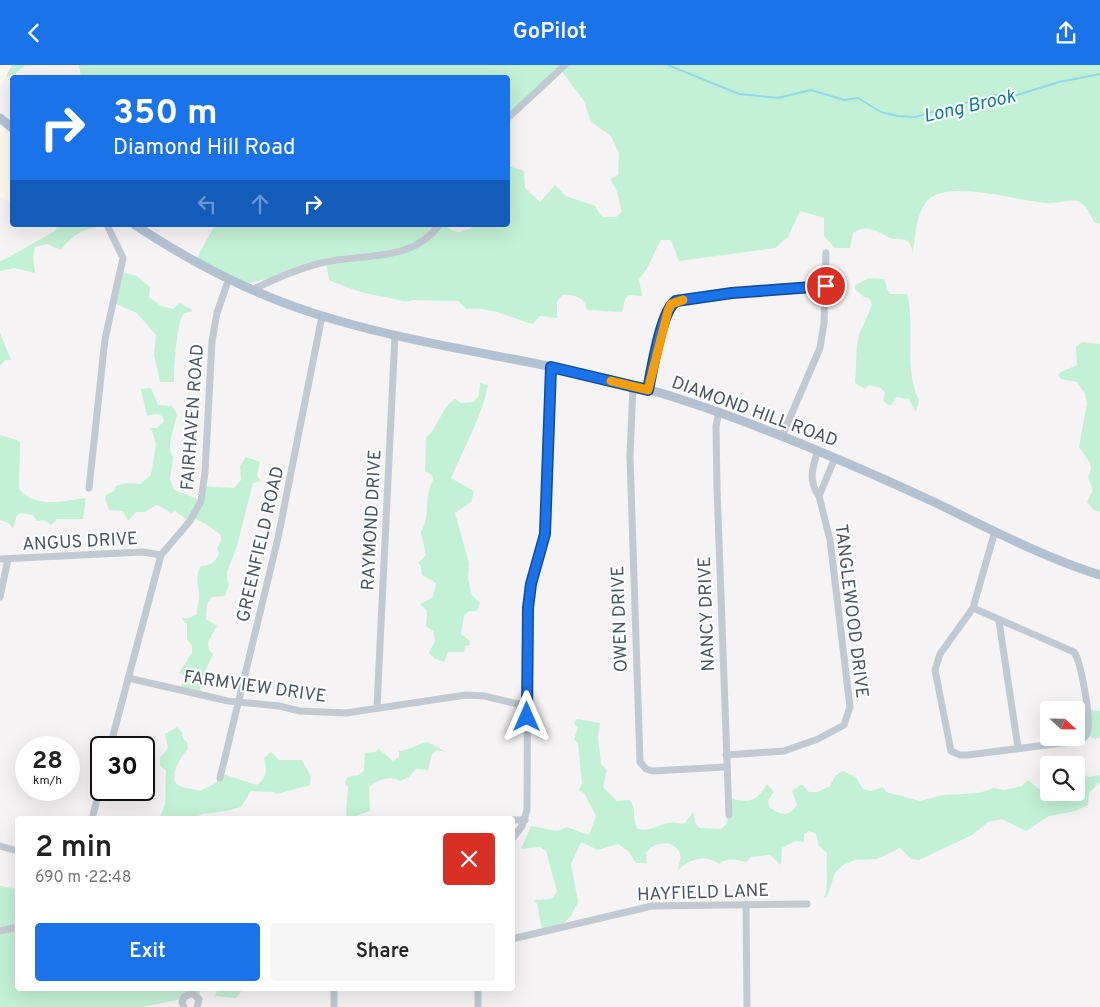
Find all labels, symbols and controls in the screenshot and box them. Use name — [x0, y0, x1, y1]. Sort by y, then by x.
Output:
icon: back — [20, 19, 48, 47]
text: GoPilot — [513, 19, 587, 46]
icon: share — [1052, 19, 1080, 47]
water label: Long Brook — [921, 85, 1018, 129]
text: 350 m — [113, 92, 218, 136]
icon: right — [30, 95, 95, 160]
text: Diamond Hill Road — [113, 135, 295, 162]
icon: left — [193, 190, 221, 218]
icon: ahead — [246, 190, 274, 218]
icon: right — [299, 190, 327, 218]
pin — [805, 265, 847, 307]
icon: arrive — [812, 272, 840, 300]
street label: FAIRHAVEN ROAD — [177, 343, 210, 491]
street label: DIAMOND HILL ROAD — [668, 372, 841, 453]
street label: RAYMOND DRIVE — [357, 449, 388, 591]
street label: GREENFIELD ROAD — [232, 464, 291, 624]
street label: TANGLEWOOD DRIVE — [828, 523, 873, 700]
street label: ANGUS DRIVE — [22, 528, 138, 557]
street label: NANCY DRIVE — [694, 556, 721, 672]
street label: OWEN DRIVE — [607, 565, 634, 673]
street label: FARMVIEW DRIVE — [182, 666, 328, 709]
position arrow — [500, 690, 552, 742]
north arrow — [1040, 701, 1085, 746]
map controls — [1040, 701, 1085, 801]
speed limit sign: 30 — [90, 736, 155, 801]
text: 28 — [32, 746, 63, 778]
button: search — [1040, 756, 1085, 801]
text: km/h — [33, 773, 62, 789]
text: 2 min — [35, 830, 112, 867]
button: close — [443, 833, 495, 885]
text: 690 m · 22:48 — [35, 868, 131, 888]
street label: HAYFIELD LANE — [637, 880, 769, 907]
button: Exit — [35, 923, 260, 981]
button: Share — [270, 923, 495, 981]

